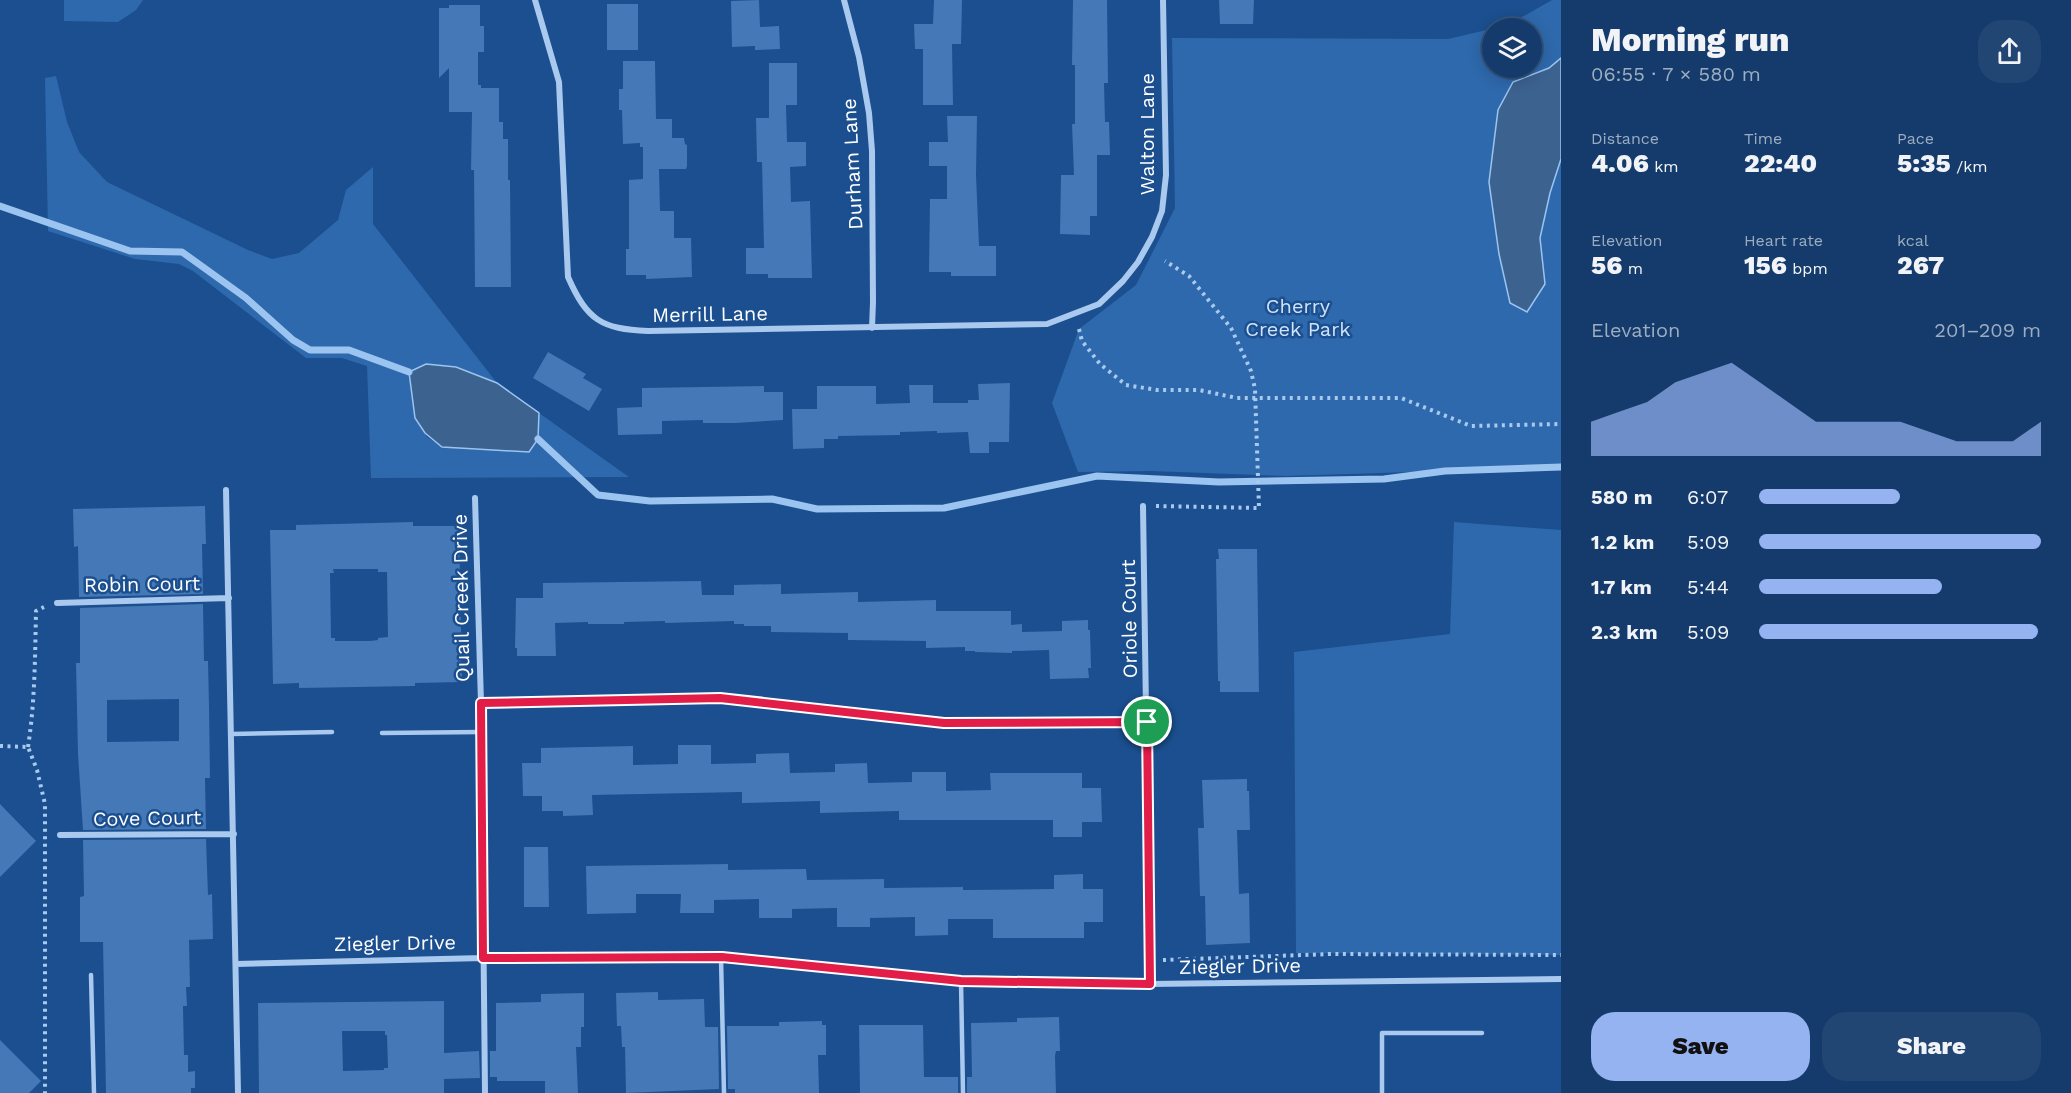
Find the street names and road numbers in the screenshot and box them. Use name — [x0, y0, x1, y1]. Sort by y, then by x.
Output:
street label: Walton Lane — [1135, 73, 1159, 195]
street label: Durham Lane — [837, 98, 867, 230]
street label: Merrill Lane — [652, 301, 768, 327]
street label: Quail Creek Drive — [448, 514, 474, 682]
street label: Oriole Court — [1116, 559, 1142, 679]
street label: Robin Court — [84, 571, 201, 597]
street label: Cove Court — [93, 805, 202, 831]
street label: Ziegler Drive — [334, 930, 456, 956]
street label: Ziegler Drive — [1179, 953, 1301, 979]

